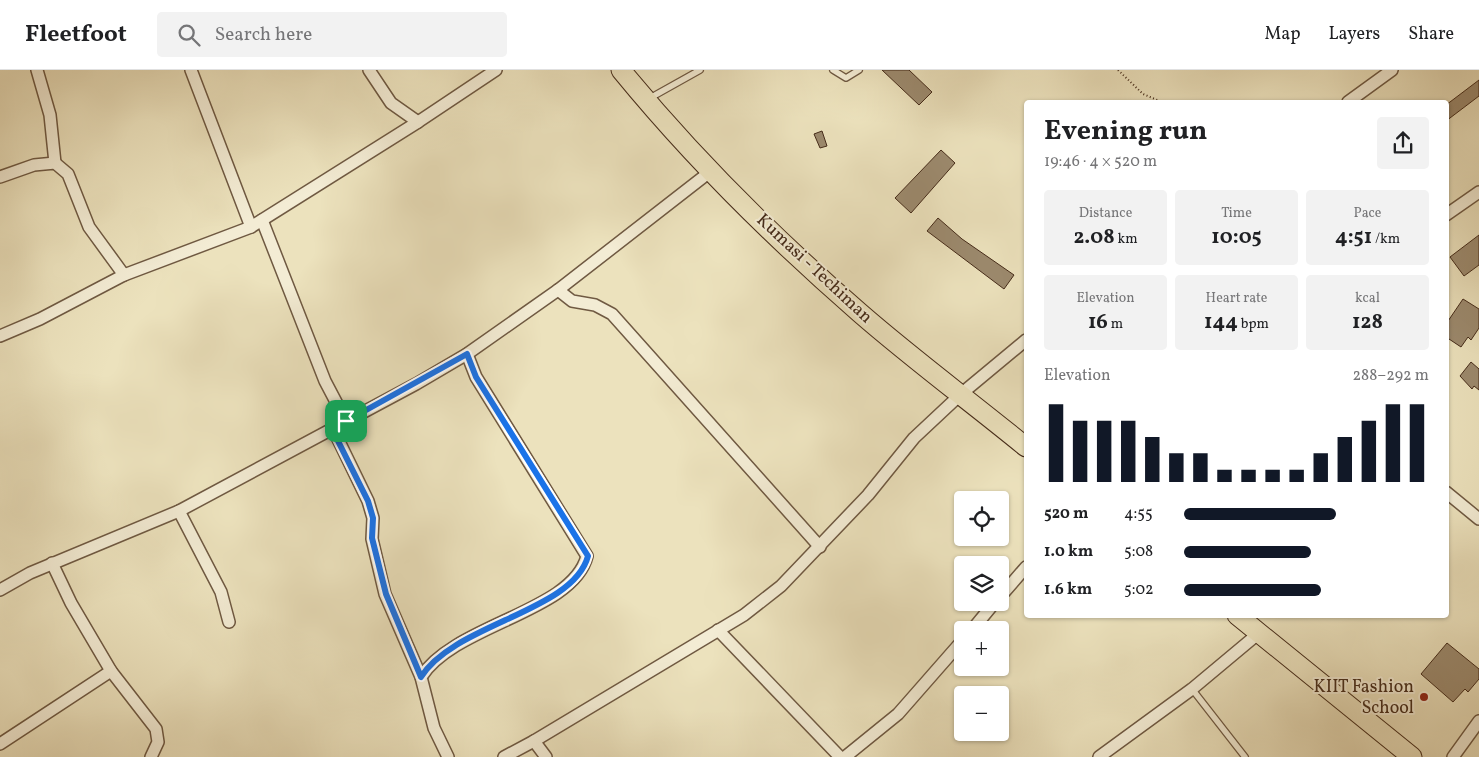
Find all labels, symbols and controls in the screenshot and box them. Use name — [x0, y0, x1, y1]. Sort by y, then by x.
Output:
search box — [157, 12, 507, 57]
text: Fleetfoot — [25, 18, 127, 52]
icon: search — [175, 21, 203, 49]
text: Search here — [215, 22, 312, 48]
text: Map — [1264, 22, 1300, 47]
text: Layers — [1328, 22, 1380, 47]
text: Share — [1408, 22, 1454, 47]
text: Evening run — [1044, 112, 1208, 151]
button: share — [1377, 117, 1429, 169]
text: 19:46 · 4 × 520 m — [1044, 151, 1157, 173]
text: Distance — [1079, 204, 1132, 223]
text: Time — [1221, 204, 1252, 223]
text: Pace — [1354, 204, 1382, 223]
street label: Kumasi - Techiman — [750, 208, 878, 330]
text: 2.08 — [1073, 223, 1115, 252]
text: 10:05 — [1211, 223, 1262, 252]
text: 4:51 — [1335, 223, 1372, 252]
text: km — [1115, 230, 1138, 249]
text: /km — [1372, 230, 1400, 249]
text: Elevation — [1076, 289, 1135, 308]
text: Heart rate — [1206, 289, 1267, 308]
text: kcal — [1355, 289, 1380, 308]
text: 16 — [1088, 308, 1108, 337]
text: 144 — [1204, 308, 1238, 337]
text: 128 — [1352, 308, 1383, 337]
text: m — [1108, 315, 1123, 334]
text: bpm — [1238, 315, 1269, 334]
text: Elevation — [1044, 365, 1111, 387]
text: 288–292 m — [1352, 365, 1429, 387]
pin — [325, 400, 367, 442]
icon: arrive — [332, 407, 360, 435]
map controls — [954, 491, 1009, 741]
button: locate — [954, 491, 1009, 546]
text: 520 m — [1044, 503, 1088, 525]
text: 4:55 — [1124, 503, 1153, 525]
text: 1.0 km — [1044, 541, 1093, 563]
text: 5:08 — [1124, 541, 1153, 563]
button: layers — [954, 556, 1009, 611]
text: 1.6 km — [1044, 579, 1092, 601]
text: 5:02 — [1124, 579, 1154, 601]
button: + — [954, 621, 1009, 676]
place label: KIIT Fashion School — [1314, 675, 1414, 721]
button: − — [954, 686, 1009, 741]
marker: KIIT Fashion School — [1418, 691, 1430, 703]

